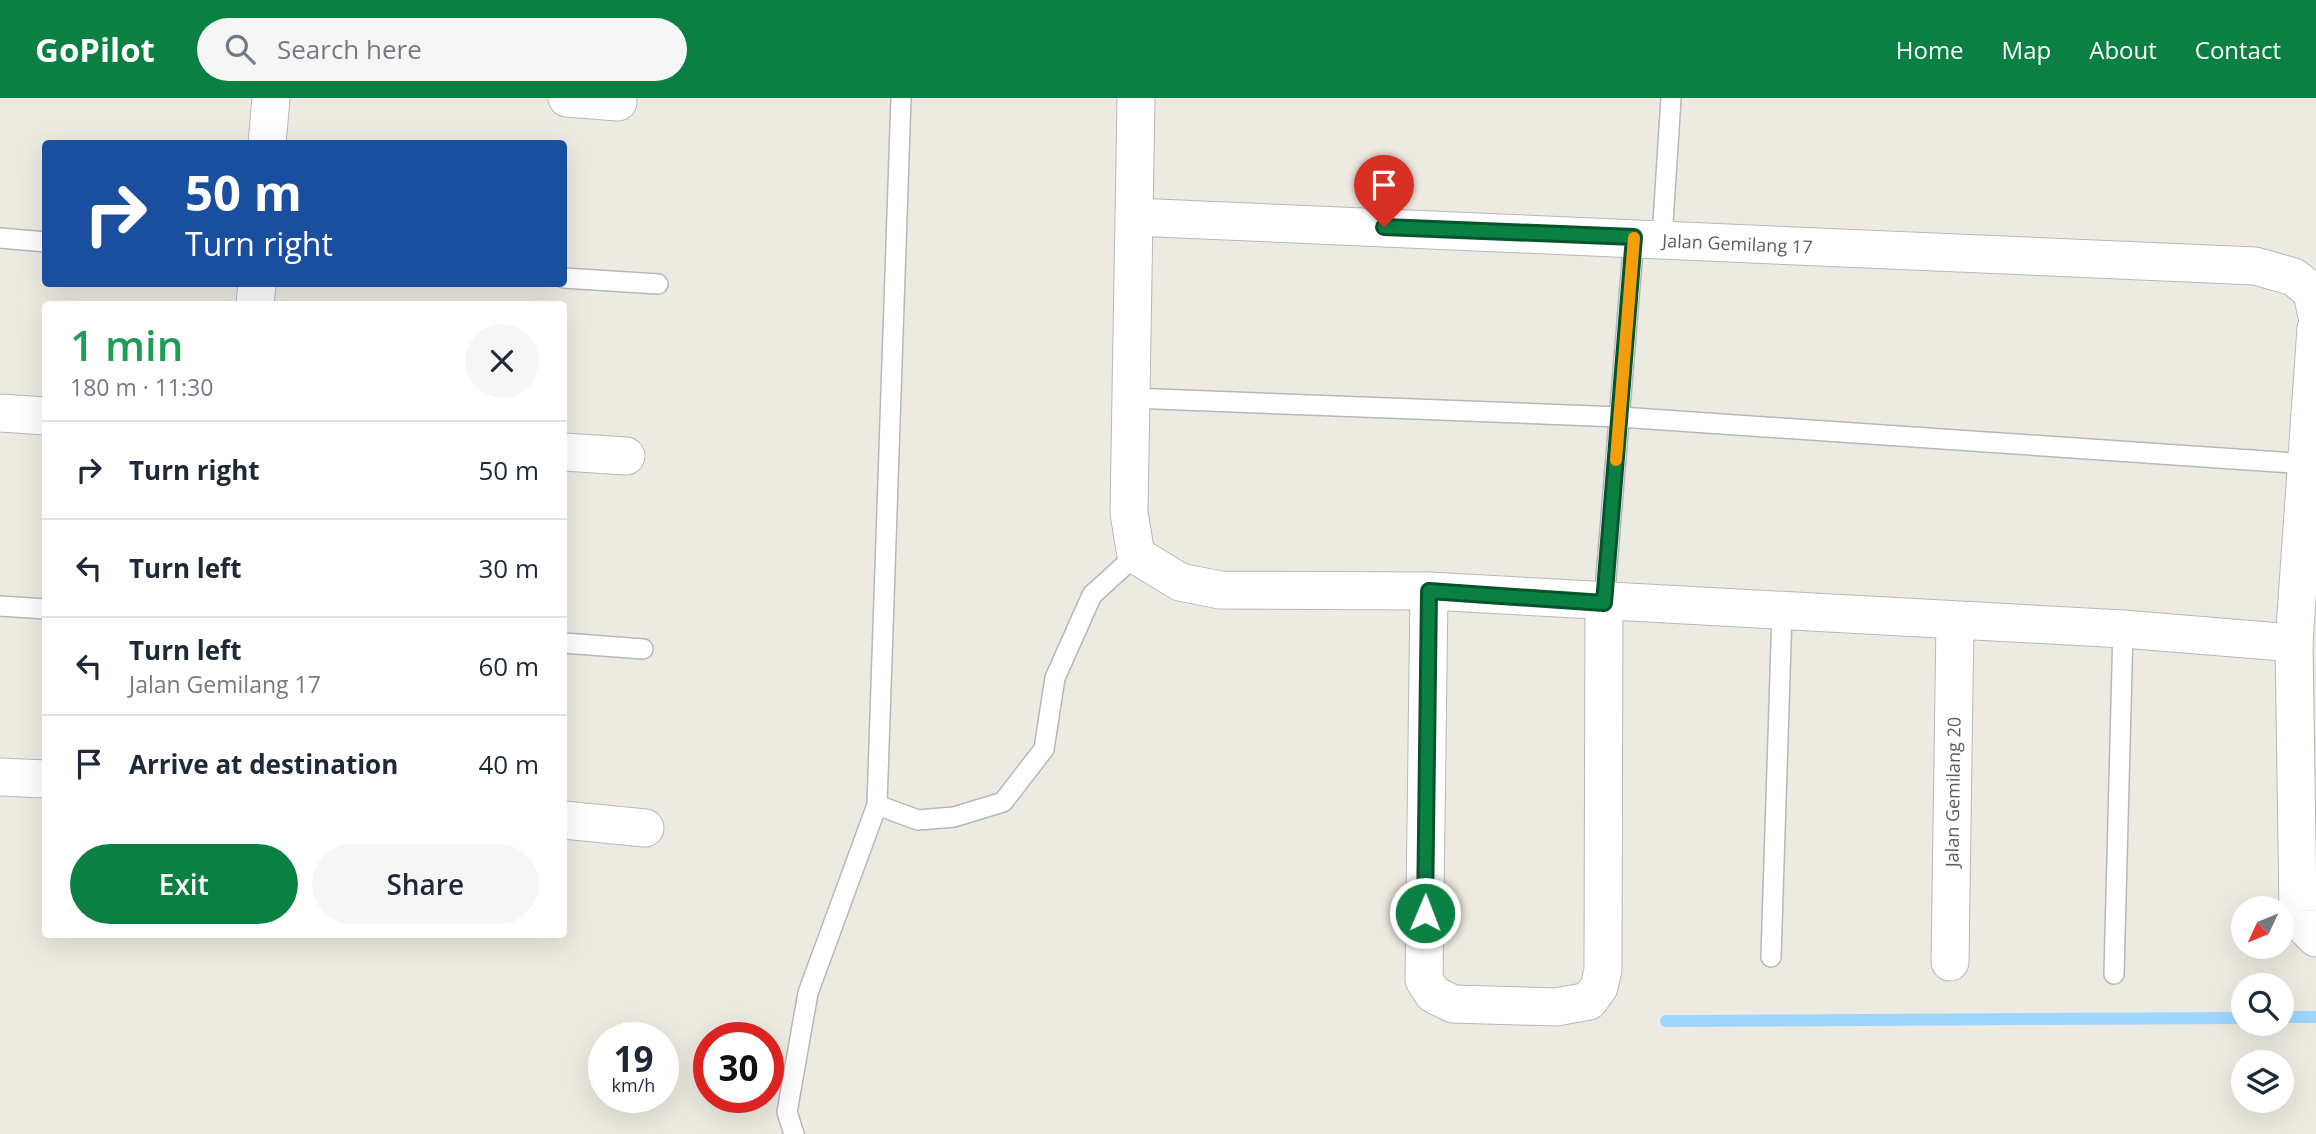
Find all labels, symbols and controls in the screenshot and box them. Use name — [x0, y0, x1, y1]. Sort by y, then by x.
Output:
search box — [197, 18, 687, 81]
text: GoPilot — [35, 27, 155, 72]
icon: search — [221, 30, 259, 68]
text: Search here — [277, 31, 422, 67]
text: Home — [1896, 33, 1964, 66]
text: Map — [2002, 33, 2051, 66]
text: About — [2089, 33, 2157, 66]
text: Contact — [2195, 33, 2281, 66]
pin — [1354, 155, 1414, 227]
text: 50 m — [185, 159, 302, 225]
icon: arrive — [1365, 166, 1403, 204]
icon: right — [70, 168, 161, 259]
text: Turn right — [185, 222, 333, 265]
street label: Jalan Gemilang 17 — [1660, 228, 1813, 259]
text: 1 min — [70, 316, 183, 373]
button: close — [465, 324, 539, 398]
text: 180 m · 11:30 — [70, 371, 213, 403]
icon: right — [70, 451, 108, 489]
text: Turn right — [129, 452, 260, 488]
text: 50 m — [478, 452, 539, 488]
icon: left — [70, 549, 108, 587]
text: Turn left — [129, 550, 241, 586]
text: 30 m — [478, 550, 539, 586]
text: Turn left — [129, 632, 241, 668]
icon: left — [70, 647, 108, 685]
text: 60 m — [478, 648, 539, 684]
text: Jalan Gemilang 17 — [129, 668, 321, 700]
street label: Jalan Gemilang 20 — [1939, 717, 1966, 869]
icon: arrive — [70, 745, 108, 783]
text: Arrive at destination — [129, 746, 398, 782]
text: 40 m — [478, 746, 539, 782]
button: Exit — [70, 844, 298, 924]
button: Share — [312, 844, 539, 924]
position arrow — [1388, 876, 1462, 950]
north arrow — [2231, 896, 2294, 959]
map controls — [2231, 896, 2294, 1113]
button: search — [2231, 973, 2294, 1036]
speed limit sign: 30 — [693, 1022, 784, 1113]
text: 19 — [613, 1035, 654, 1082]
button: layers — [2231, 1050, 2294, 1113]
text: km/h — [612, 1073, 655, 1097]

